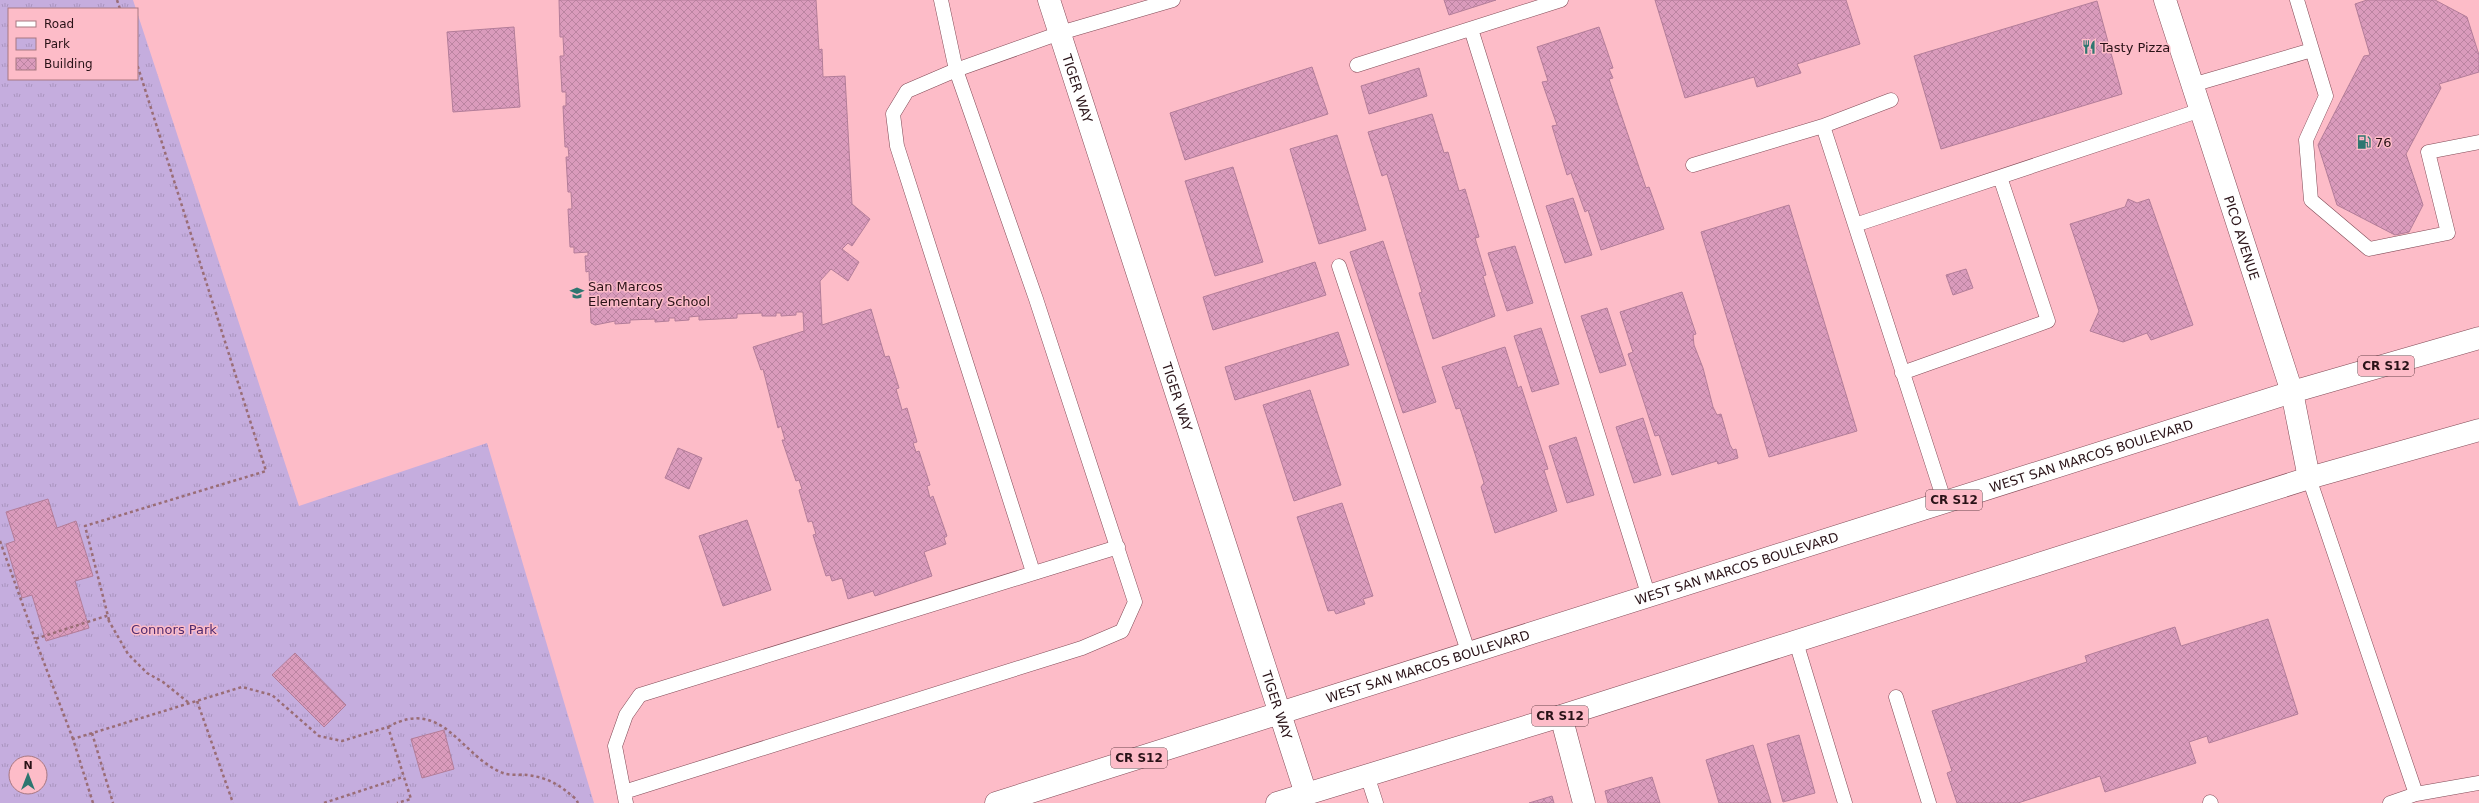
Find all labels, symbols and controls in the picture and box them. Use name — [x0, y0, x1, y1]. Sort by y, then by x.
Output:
legend — [8, 8, 138, 80]
text: Road — [44, 17, 74, 31]
text: Park — [44, 37, 70, 51]
restaurant icon: Tasty Pizza — [2081, 39, 2097, 55]
place label: Tasty Pizza — [2099, 40, 2170, 55]
street label: TIGER WAY — [1059, 51, 1096, 125]
text: Building — [44, 57, 93, 71]
fuel station icon: 76 — [2356, 134, 2372, 150]
place label: 76 — [2375, 135, 2392, 150]
street label: PICO AVENUE — [2221, 194, 2263, 282]
place label: San Marcos Elementary School — [588, 279, 710, 309]
school or university icon: San Marcos Elementary School — [569, 285, 585, 301]
road number: CR S12 — [2358, 356, 2414, 376]
street label: TIGER WAY — [1159, 360, 1196, 433]
street label: WEST SAN MARCOS BOULEVARD — [1988, 416, 2195, 495]
road number: CR S12 — [1926, 490, 1982, 510]
street label: WEST SAN MARCOS BOULEVARD — [1633, 529, 1840, 607]
park label: Connors Park — [131, 622, 217, 637]
street label: WEST SAN MARCOS BOULEVARD — [1324, 627, 1532, 705]
street label: TIGER WAY — [1259, 668, 1295, 741]
road number: CR S12 — [1532, 706, 1588, 726]
road number: CR S12 — [1111, 748, 1167, 768]
north arrow — [8, 755, 48, 795]
text: N — [23, 759, 33, 772]

